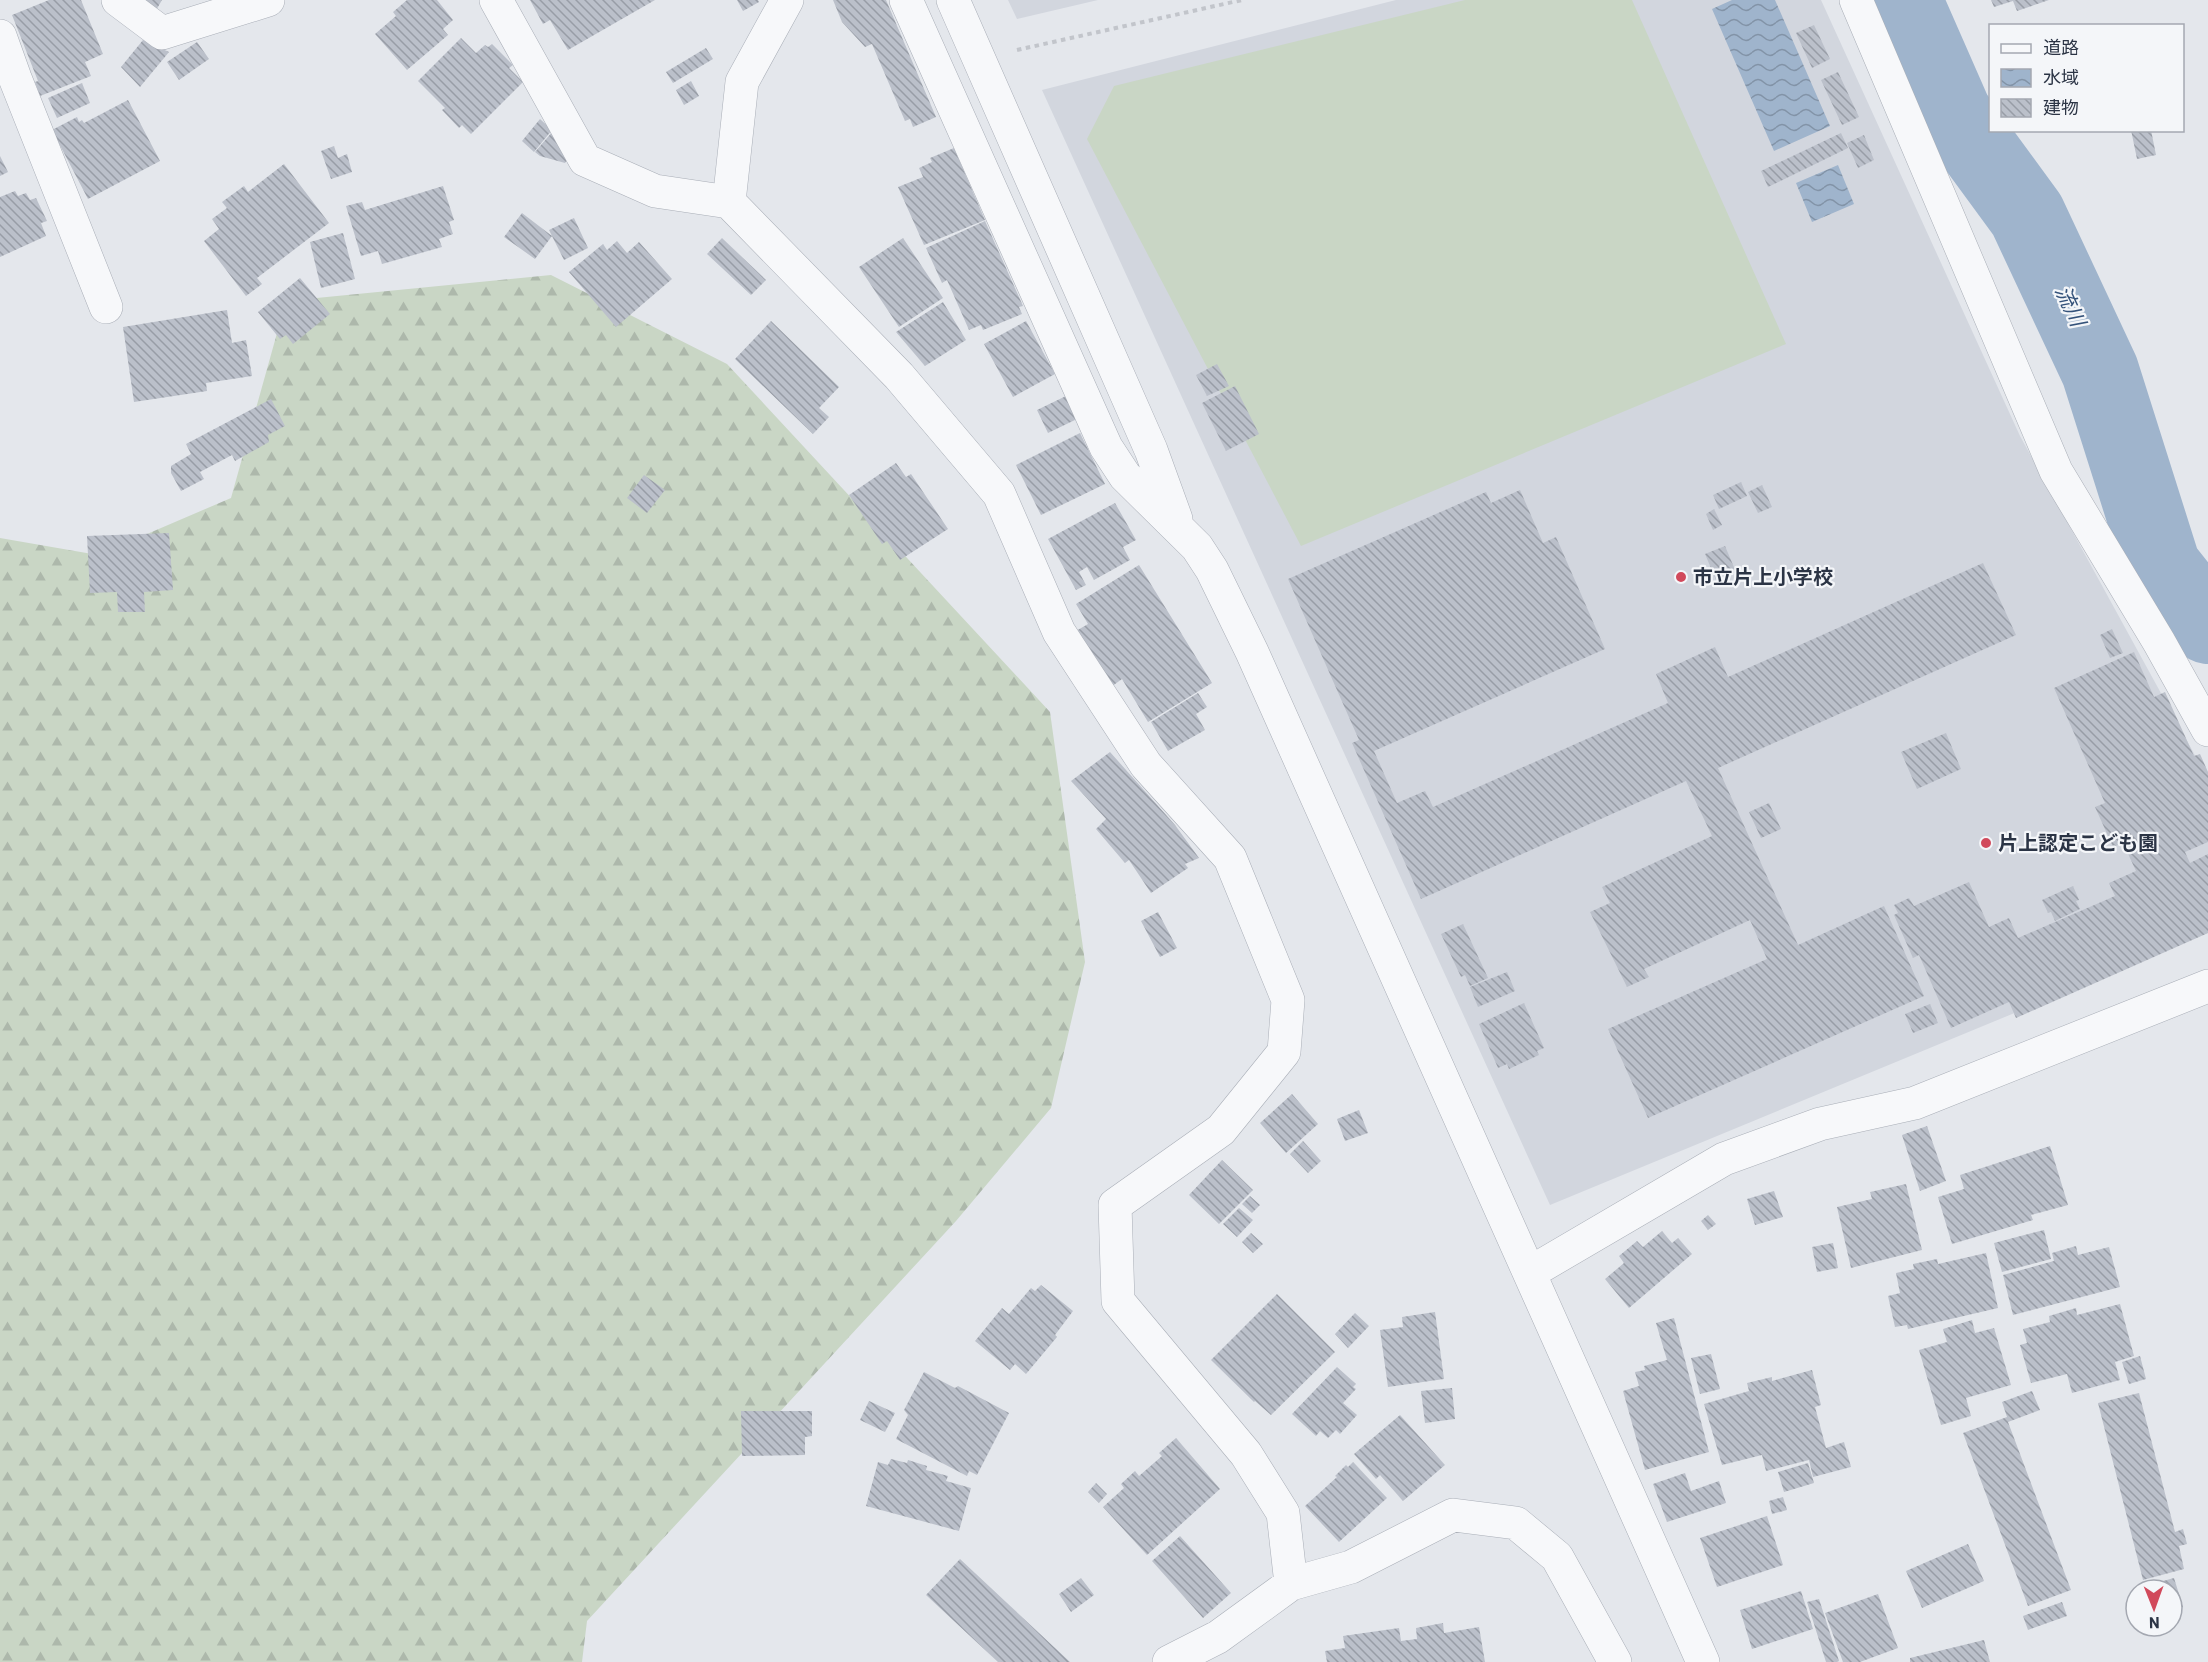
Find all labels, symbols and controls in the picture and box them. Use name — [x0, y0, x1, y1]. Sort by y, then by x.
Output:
legend — [1989, 24, 2184, 132]
text: 道路 — [2043, 36, 2079, 58]
text: 水域 — [2043, 66, 2079, 88]
text: 建物 — [2043, 96, 2079, 118]
water label: 流川 — [2051, 281, 2092, 331]
place label: 市立片上小学校 — [1693, 564, 1833, 588]
marker: 市立片上小学校 — [1674, 570, 1688, 584]
place label: 片上認定こども園 — [1998, 830, 2158, 854]
marker: 片上認定こども園 — [1979, 836, 1993, 850]
north arrow — [2124, 1578, 2184, 1638]
text: N — [2149, 1614, 2160, 1633]

